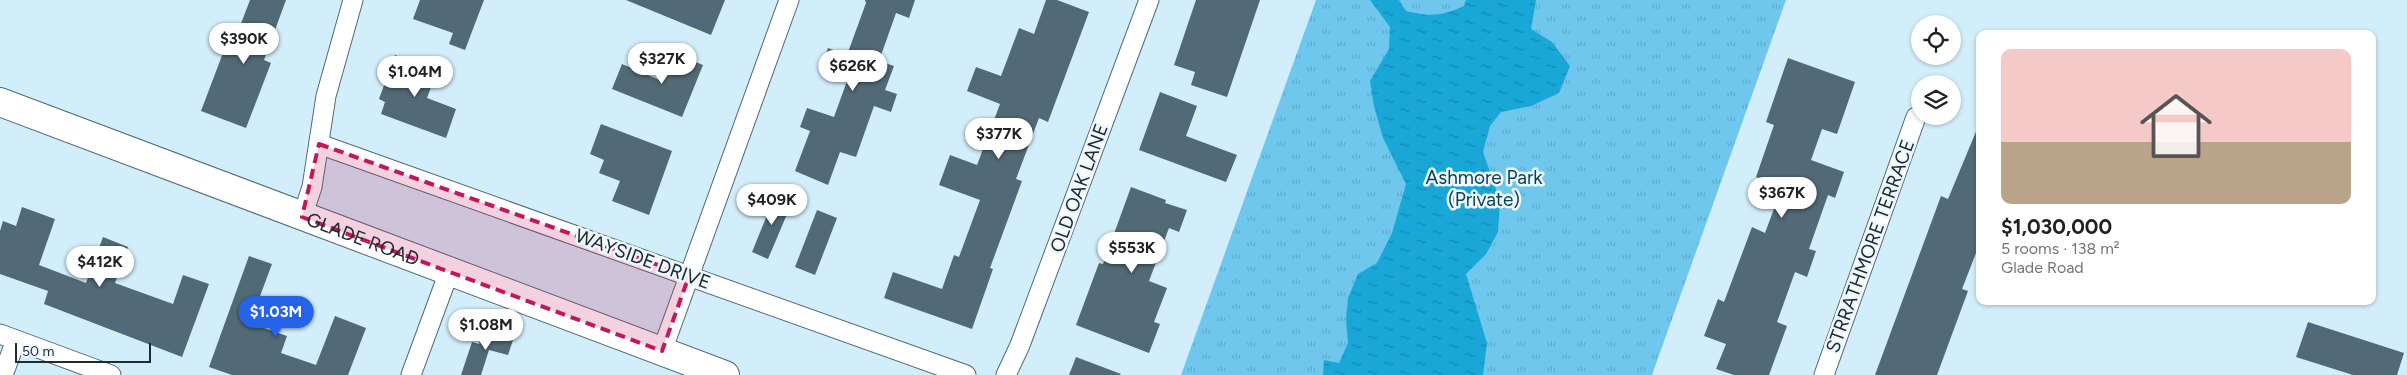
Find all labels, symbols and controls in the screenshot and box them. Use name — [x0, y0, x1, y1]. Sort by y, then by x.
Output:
map controls — [1911, 15, 1961, 125]
button: locate — [1911, 15, 1961, 65]
pin: $390K — [209, 22, 279, 65]
text: $390K — [220, 29, 268, 48]
pin: $327K — [627, 42, 697, 85]
text: $327K — [639, 49, 685, 68]
pin: $626K — [818, 49, 888, 92]
pin: $1.04M — [374, 56, 456, 98]
text: $626K — [829, 56, 877, 75]
text: $1.04M — [388, 62, 442, 81]
button: layers — [1911, 75, 1961, 125]
icon: home — [2131, 81, 2221, 171]
pin: $377K — [964, 118, 1034, 160]
street label: OLD OAK LANE — [1045, 121, 1113, 255]
text: $377K — [976, 124, 1022, 143]
street label: STRRATHMORE TERRACE — [1821, 136, 1919, 356]
park label: Ashmore Park (Private) — [1425, 166, 1543, 211]
pin: $367K — [1747, 176, 1817, 219]
text: $367K — [1759, 183, 1805, 202]
pin: $409K — [737, 184, 807, 226]
text: $409K — [747, 190, 797, 209]
street label: GLADE ROAD — [303, 207, 423, 270]
text: $1,030,000 — [2001, 214, 2112, 239]
street label: WAYSIDE DRIVE — [572, 224, 714, 294]
pin: $553K — [1097, 232, 1167, 274]
text: $553K — [1108, 238, 1156, 257]
text: 5 rooms · 138 m² — [2001, 239, 2120, 258]
pin: $412K — [65, 246, 135, 288]
text: $412K — [77, 252, 123, 271]
text: Glade Road — [2001, 258, 2084, 277]
pin: $1.03M — [235, 296, 317, 338]
text: $1.03M — [250, 302, 302, 321]
pin: $1.08M — [445, 308, 527, 351]
text: $1.08M — [459, 315, 513, 334]
scale bar — [15, 340, 151, 363]
text: 50 m — [22, 343, 54, 360]

